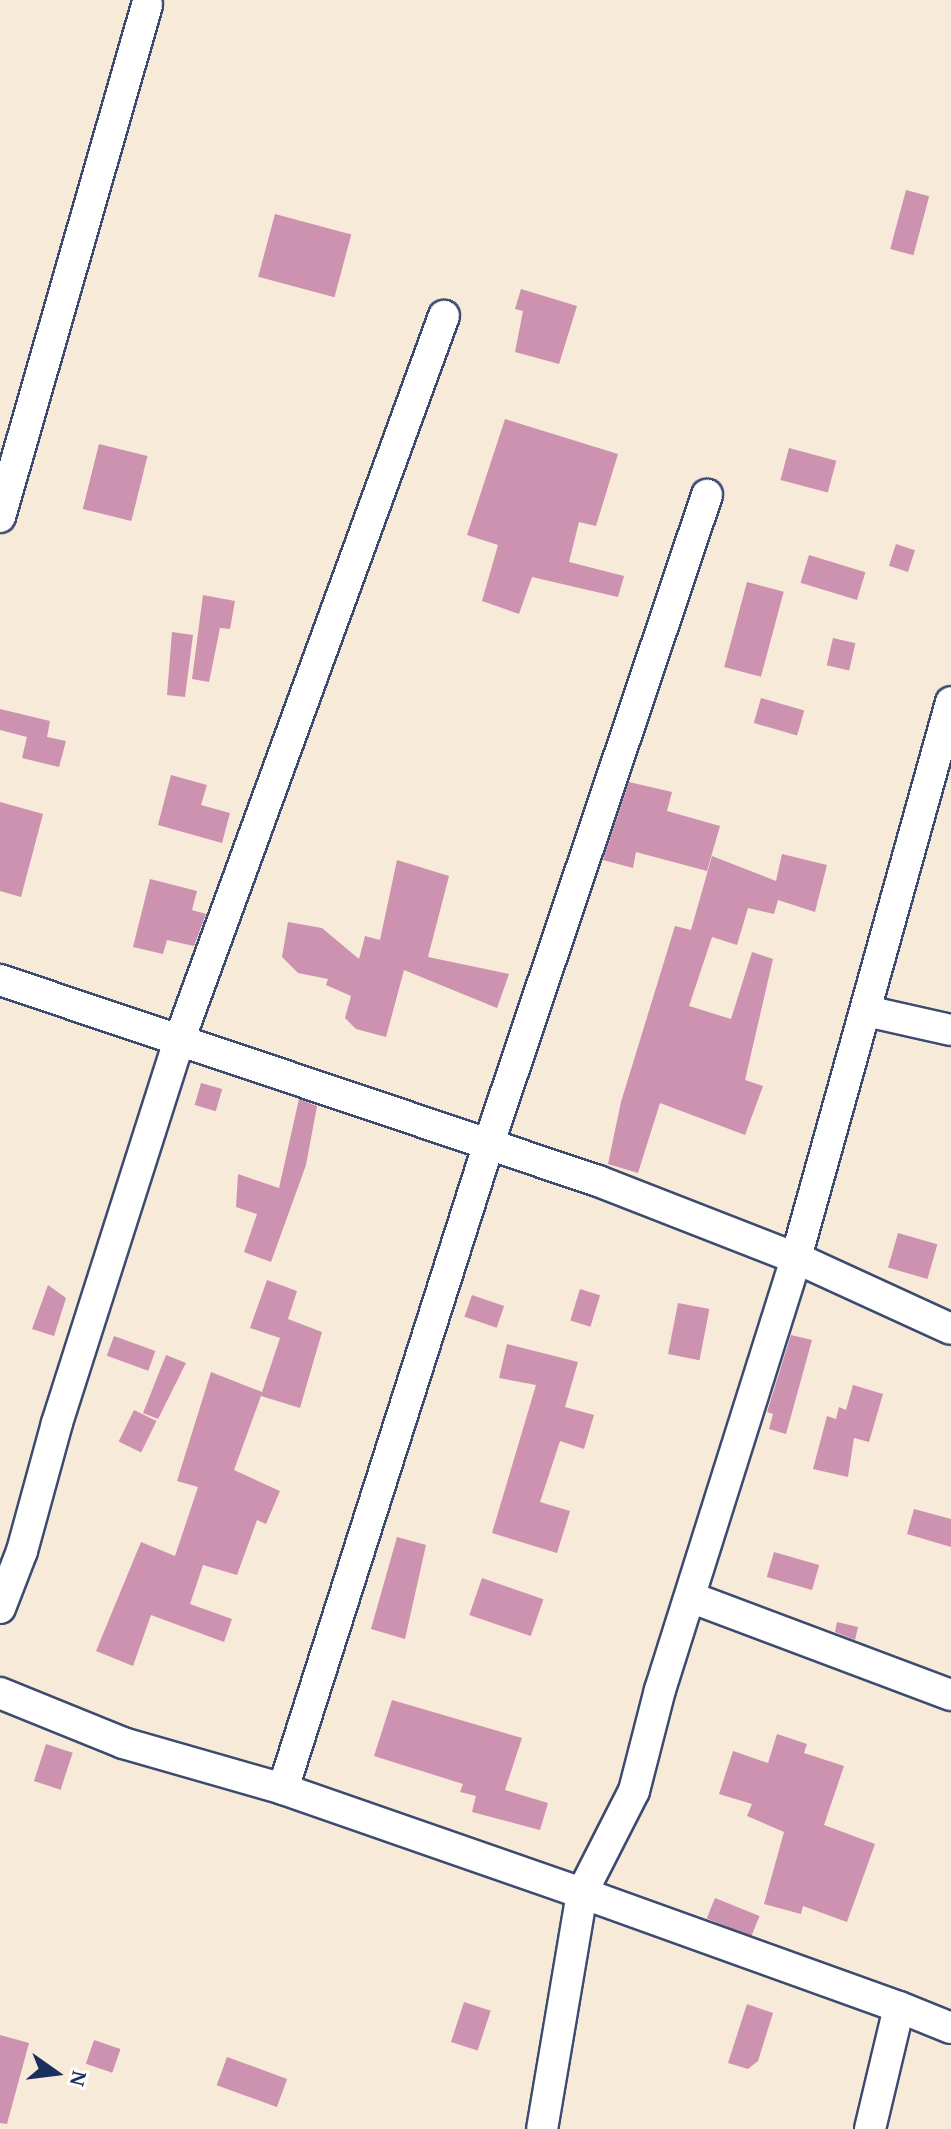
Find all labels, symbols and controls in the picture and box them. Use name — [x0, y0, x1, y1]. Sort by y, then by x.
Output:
north arrow — [16, 2033, 96, 2113]
text: N — [62, 2068, 97, 2090]

